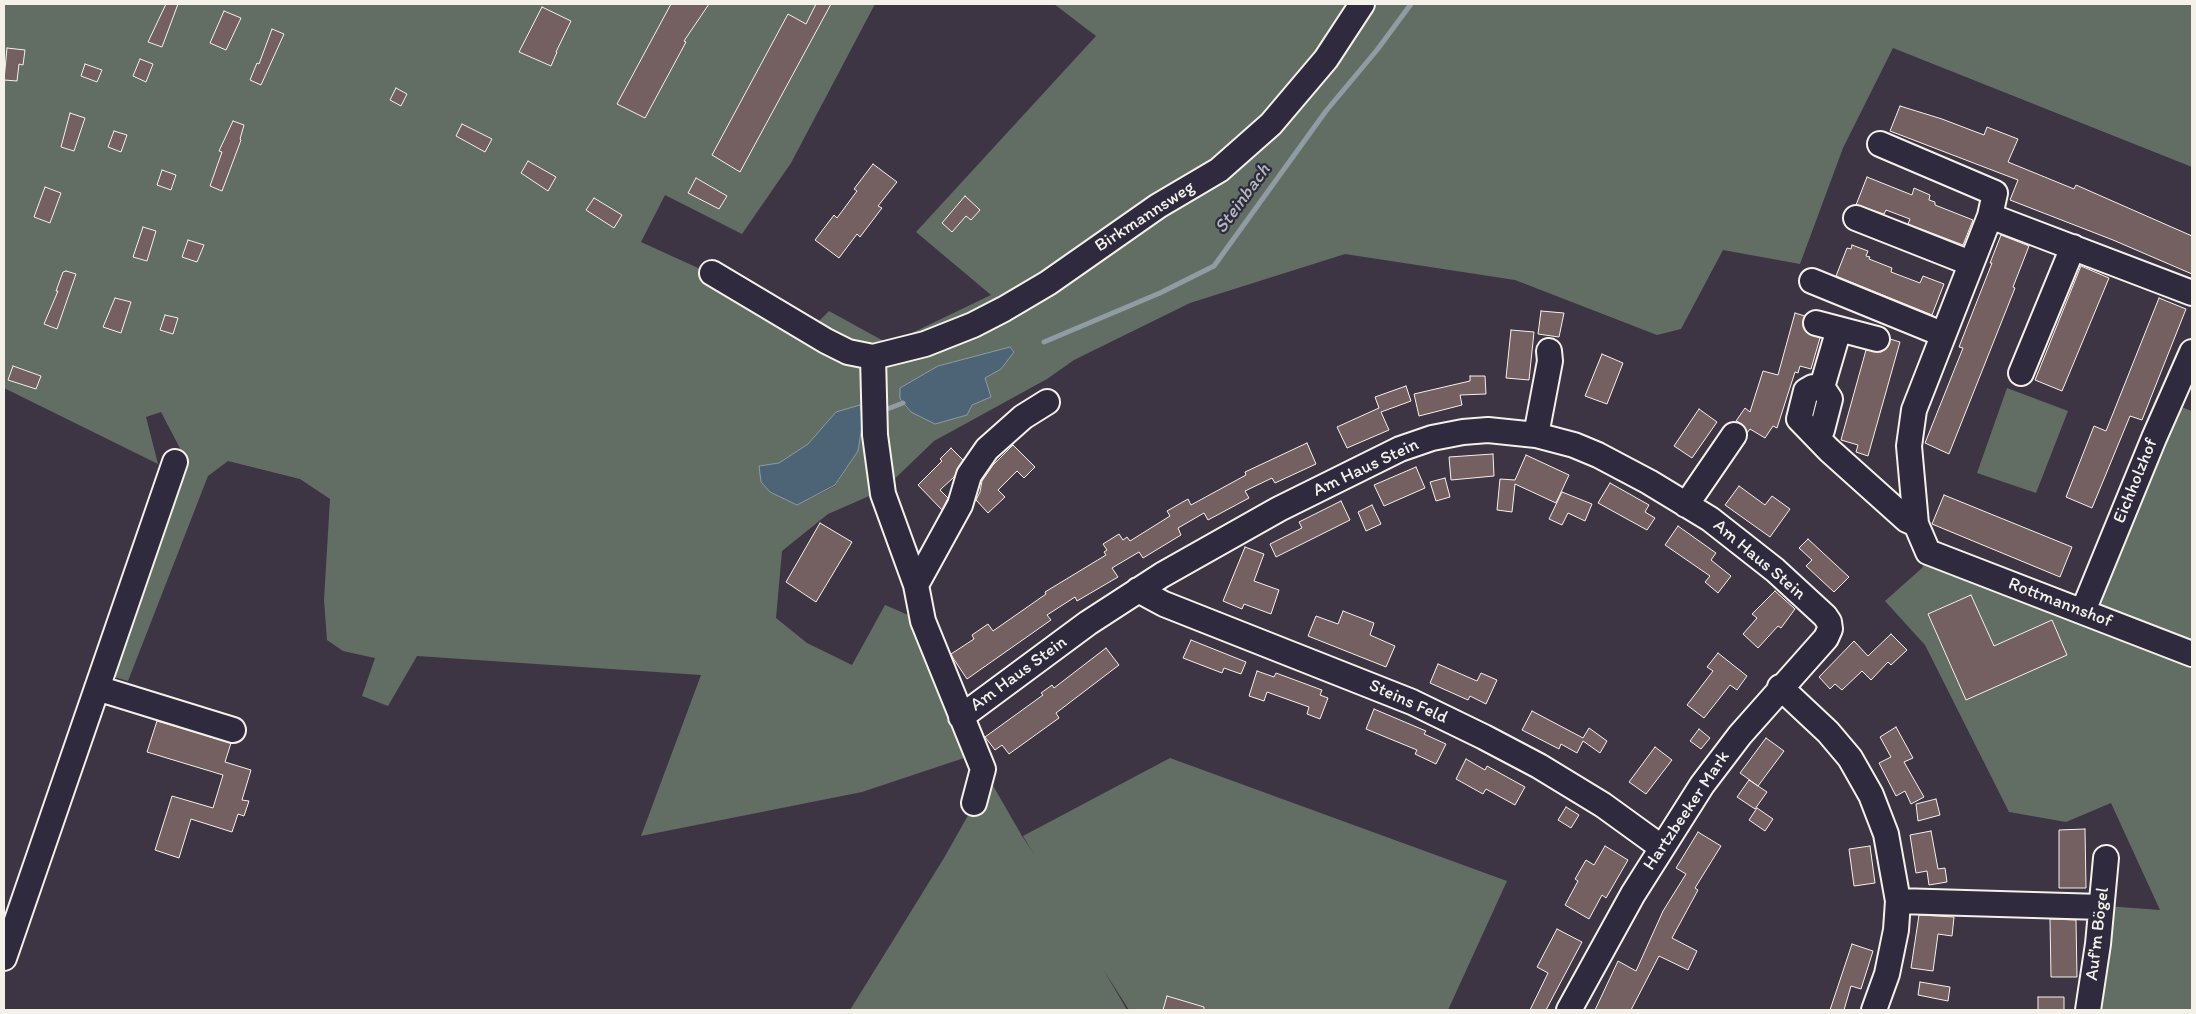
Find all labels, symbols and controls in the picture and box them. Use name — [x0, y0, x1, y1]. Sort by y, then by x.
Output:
water label: Steinbach — [1210, 160, 1276, 238]
street label: Birkmannsweg — [1091, 177, 1199, 257]
street label: Am Haus Stein — [1310, 434, 1422, 502]
street label: Eichholzhof — [2109, 435, 2163, 527]
street label: Am Haus Stein — [1708, 515, 1810, 605]
street label: Rottmannshof — [2005, 573, 2115, 633]
street label: Am Haus Stein — [966, 632, 1072, 716]
street label: Steins Feld — [1365, 675, 1451, 729]
street label: Hartzbeeker Mark — [1639, 747, 1735, 875]
street label: Auf'm Bögel — [2082, 886, 2114, 982]

